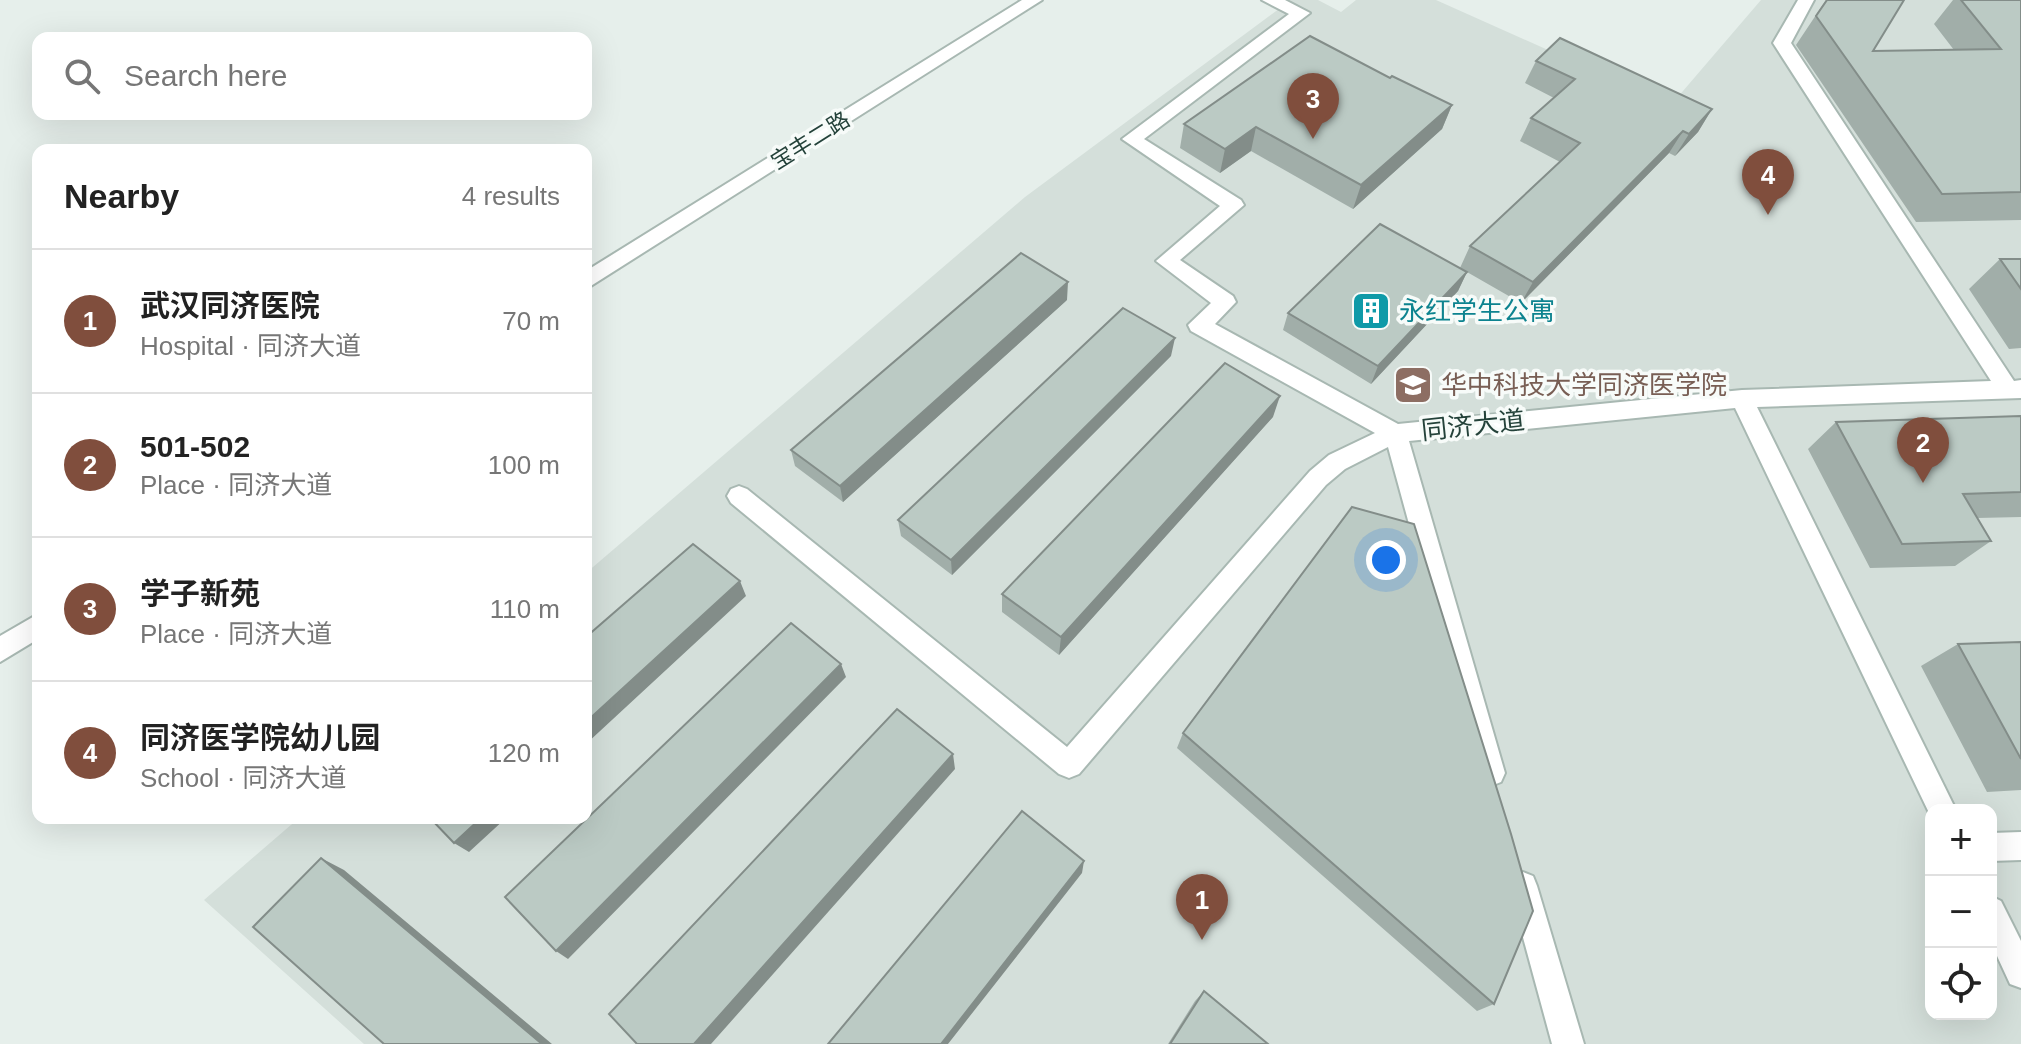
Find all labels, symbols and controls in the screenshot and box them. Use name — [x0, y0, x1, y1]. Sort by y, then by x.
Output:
search box — [32, 32, 592, 120]
icon: search — [60, 54, 104, 98]
text: Search here — [124, 59, 287, 92]
pin: 3 — [1287, 73, 1339, 139]
street label: 宝丰二路 — [766, 107, 854, 174]
pin: 4 — [1742, 149, 1794, 215]
text: Nearby — [64, 177, 179, 215]
text: 4 results — [462, 181, 560, 211]
text: 武汉同济医院 — [140, 289, 320, 322]
building icon: 永红学生公寓 — [1350, 290, 1392, 332]
place label: 永红学生公寓 — [1399, 296, 1555, 326]
text: 1 — [83, 306, 97, 336]
text: 70 m — [502, 306, 560, 336]
text: Hospital · 同济大道 — [140, 331, 361, 361]
school or university icon: 华中科技大学同济医学院 — [1392, 364, 1434, 406]
place label: 华中科技大学同济医学院 — [1441, 370, 1727, 400]
street label: 同济大道 — [1420, 405, 1526, 445]
pin: 2 — [1897, 417, 1949, 483]
text: 501-502 — [140, 430, 250, 463]
text: 2 — [83, 450, 97, 480]
text: 100 m — [488, 450, 560, 480]
text: Place · 同济大道 — [140, 470, 332, 500]
your location — [1366, 540, 1406, 580]
text: 学子新苑 — [140, 577, 260, 610]
text: 3 — [83, 594, 97, 624]
text: 110 m — [490, 594, 560, 624]
text: Place · 同济大道 — [140, 619, 332, 649]
text: 同济医学院幼儿园 — [140, 721, 380, 754]
text: 4 — [83, 738, 97, 768]
text: 120 m — [488, 738, 560, 768]
text: School · 同济大道 — [140, 763, 347, 793]
map controls — [1925, 804, 1997, 1020]
button: + — [1925, 804, 1997, 876]
pin: 1 — [1176, 874, 1228, 940]
button: − — [1925, 876, 1997, 948]
button: locate — [1925, 948, 1997, 1020]

